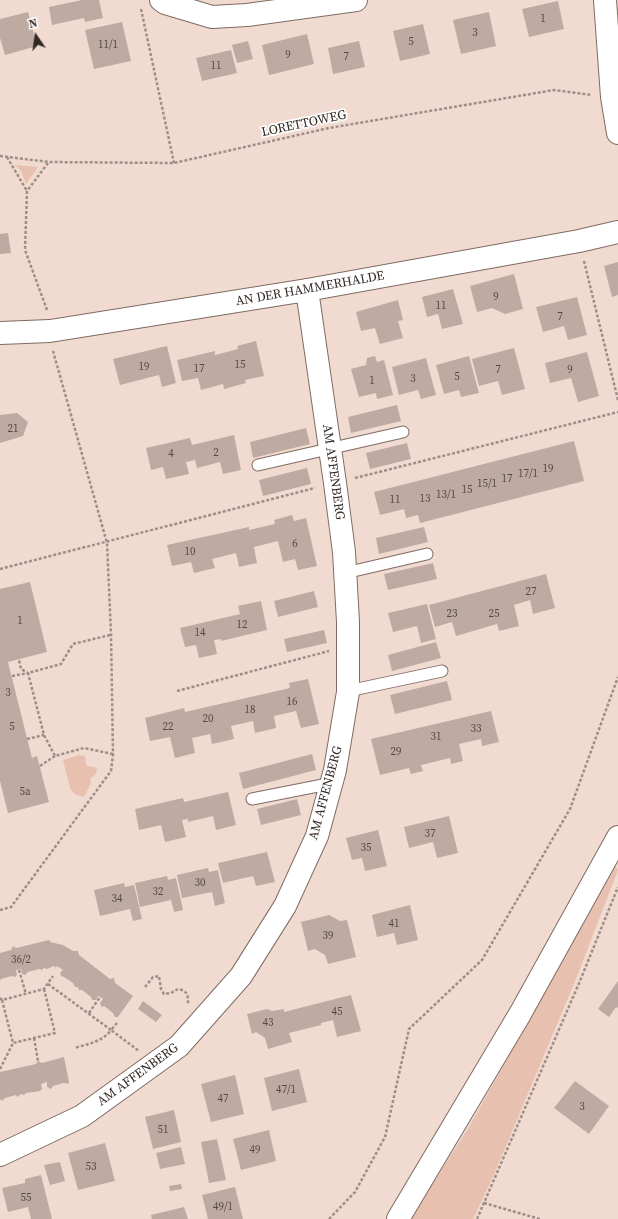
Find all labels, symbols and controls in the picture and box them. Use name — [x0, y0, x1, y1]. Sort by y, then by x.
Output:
house number: 1 — [540, 12, 546, 26]
north arrow — [16, 16, 56, 56]
text: N — [28, 16, 39, 32]
house number: 3 — [472, 26, 478, 40]
house number: 5 — [408, 35, 414, 49]
house number: 11/1 — [98, 38, 118, 52]
house number: 9 — [285, 48, 291, 62]
house number: 7 — [343, 50, 349, 64]
house number: 11 — [211, 59, 221, 73]
street label: LORETTOWEG — [260, 107, 348, 141]
street label: AN DER HAMMERHALDE — [234, 268, 386, 310]
house number: 9 — [493, 290, 499, 304]
house number: 11 — [436, 299, 446, 313]
house number: 7 — [557, 310, 563, 324]
house number: 15 — [235, 358, 245, 372]
house number: 19 — [139, 360, 149, 374]
house number: 17 — [194, 362, 204, 376]
house number: 7 — [495, 363, 501, 377]
house number: 9 — [567, 363, 573, 377]
house number: 5 — [454, 370, 460, 384]
house number: 3 — [410, 372, 416, 386]
house number: 1 — [369, 374, 375, 388]
house number: 21 — [8, 422, 18, 436]
street label: AM AFFENBERG — [319, 423, 347, 521]
house number: 2 — [213, 446, 219, 460]
house number: 4 — [168, 447, 174, 461]
house number: 19 — [543, 462, 553, 476]
house number: 17/1 — [518, 467, 538, 481]
house number: 17 — [502, 472, 512, 486]
house number: 15/1 — [477, 477, 497, 491]
house number: 15 — [462, 483, 472, 497]
house number: 13/1 — [436, 488, 456, 502]
house number: 13 — [420, 492, 430, 506]
house number: 11 — [390, 493, 400, 507]
house number: 6 — [292, 537, 298, 551]
house number: 10 — [185, 545, 195, 559]
house number: 27 — [526, 585, 536, 599]
house number: 23 — [447, 607, 457, 621]
house number: 25 — [489, 607, 499, 621]
house number: 1 — [17, 614, 23, 628]
house number: 12 — [237, 618, 247, 632]
house number: 14 — [195, 626, 205, 640]
house number: 3 — [5, 686, 11, 700]
house number: 16 — [287, 695, 297, 709]
house number: 18 — [245, 703, 255, 717]
house number: 20 — [203, 712, 213, 726]
house number: 5 — [9, 720, 15, 734]
house number: 22 — [163, 720, 173, 734]
house number: 33 — [471, 722, 481, 736]
house number: 31 — [431, 730, 441, 744]
street label: AM AFFENBERG — [306, 744, 346, 842]
house number: 29 — [391, 745, 401, 759]
house number: 5a — [19, 785, 31, 799]
house number: 37 — [425, 827, 435, 841]
house number: 35 — [361, 841, 371, 855]
house number: 30 — [195, 876, 205, 890]
house number: 32 — [153, 885, 163, 899]
house number: 34 — [112, 892, 122, 906]
house number: 41 — [389, 917, 399, 931]
house number: 39 — [323, 929, 333, 943]
house number: 36/2 — [11, 953, 31, 967]
house number: 45 — [332, 1005, 342, 1019]
house number: 43 — [263, 1016, 273, 1030]
street label: AM AFFENBERG — [94, 1040, 182, 1110]
house number: 47/1 — [276, 1083, 296, 1097]
house number: 47 — [218, 1092, 228, 1106]
house number: 3 — [579, 1100, 585, 1114]
house number: 51 — [158, 1123, 168, 1137]
house number: 49 — [250, 1143, 260, 1157]
house number: 53 — [86, 1160, 96, 1174]
house number: 55 — [21, 1191, 31, 1205]
house number: 49/1 — [213, 1200, 233, 1214]

